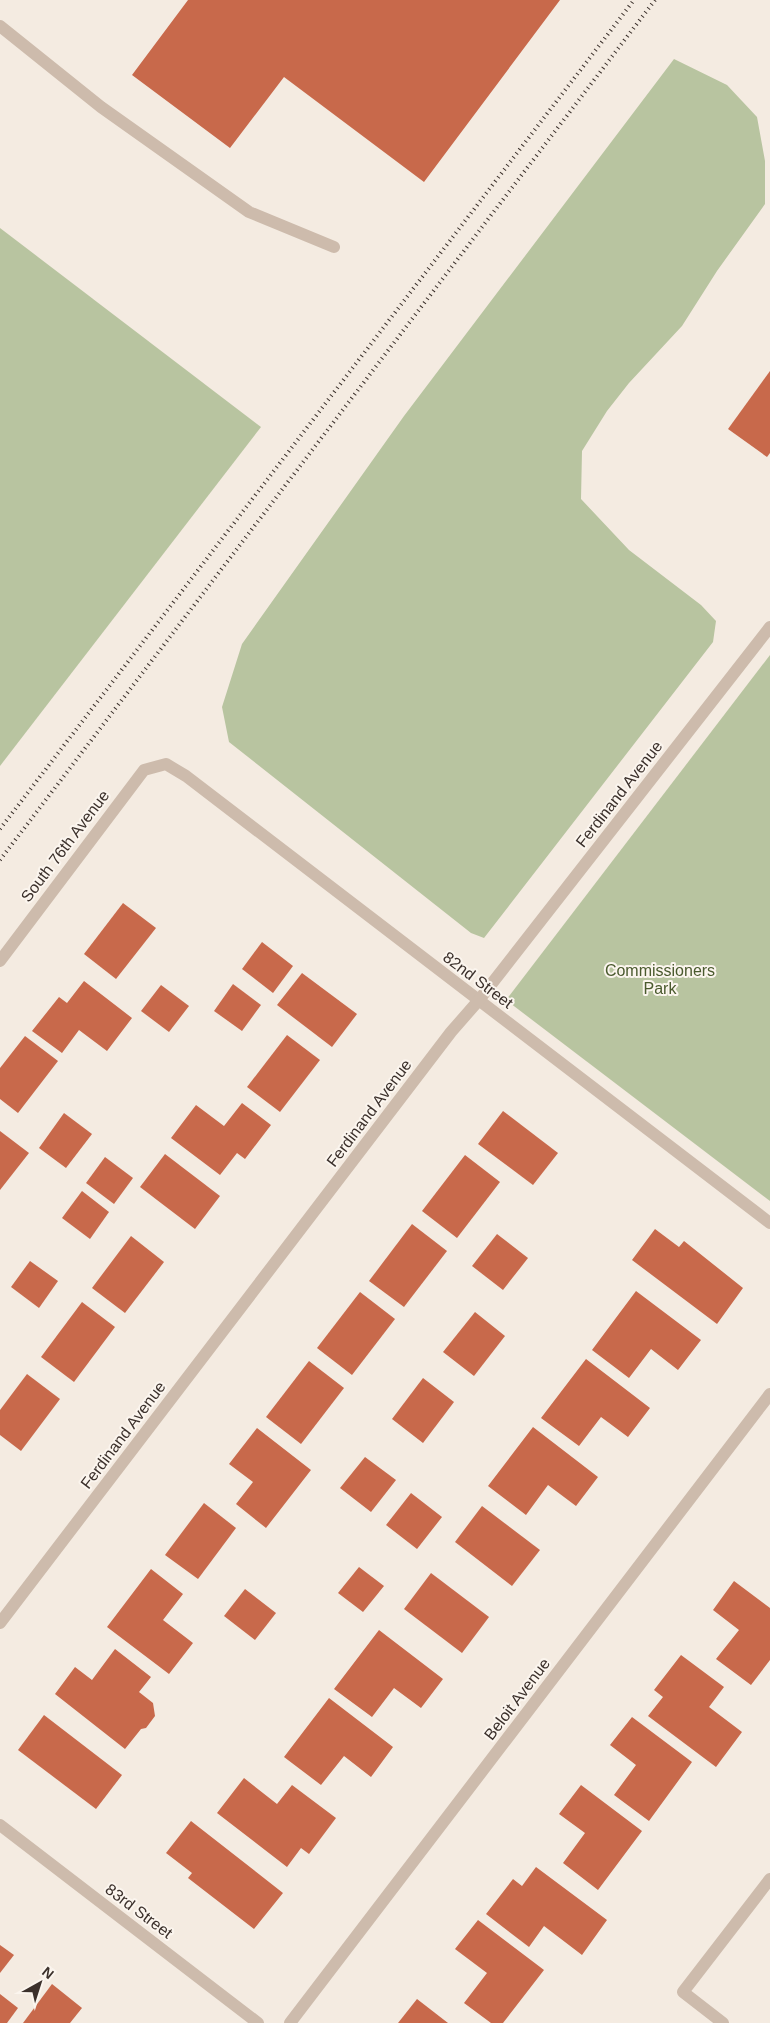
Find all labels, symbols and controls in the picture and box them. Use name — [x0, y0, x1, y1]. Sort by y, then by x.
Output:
street label: Ferdinand Avenue — [572, 738, 666, 850]
street label: South 76th Avenue — [18, 787, 112, 905]
street label: 82nd Street — [440, 948, 517, 1012]
park label: Commissioners Park — [605, 962, 715, 997]
street label: Ferdinand Avenue — [323, 1056, 415, 1170]
street label: Ferdinand Avenue — [77, 1378, 169, 1492]
street label: Beloit Avenue — [481, 1655, 553, 1743]
street label: 83rd Street — [102, 1880, 176, 1942]
north arrow — [15, 1958, 65, 2008]
text: N — [39, 1963, 57, 1982]

